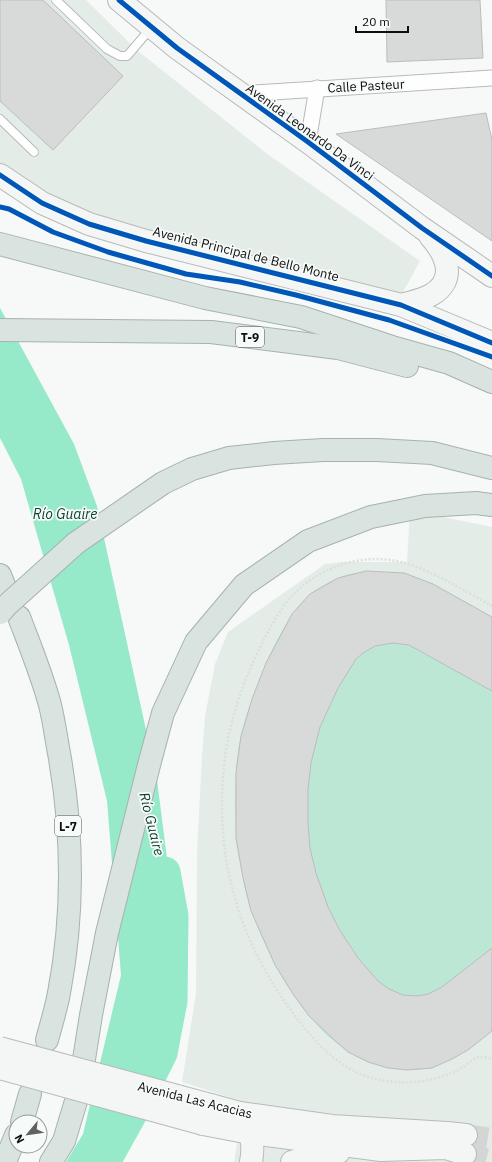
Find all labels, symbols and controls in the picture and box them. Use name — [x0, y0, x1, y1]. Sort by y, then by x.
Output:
scale bar — [356, 8, 408, 34]
text: 20 m — [362, 14, 390, 29]
street label: Calle Pasteur — [327, 75, 405, 97]
street label: Avenida Leonardo Da Vinci — [243, 80, 377, 184]
street label: Avenida Principal de Bello Monte — [151, 223, 341, 285]
road number: T-9 — [236, 327, 264, 347]
water label: Río Guaire — [33, 505, 97, 523]
water label: Río Guaire — [135, 790, 169, 858]
road number: L-7 — [55, 816, 81, 836]
street label: Avenida Las Acacias — [136, 1078, 254, 1122]
north arrow — [8, 1114, 48, 1154]
text: N — [11, 1132, 27, 1146]

